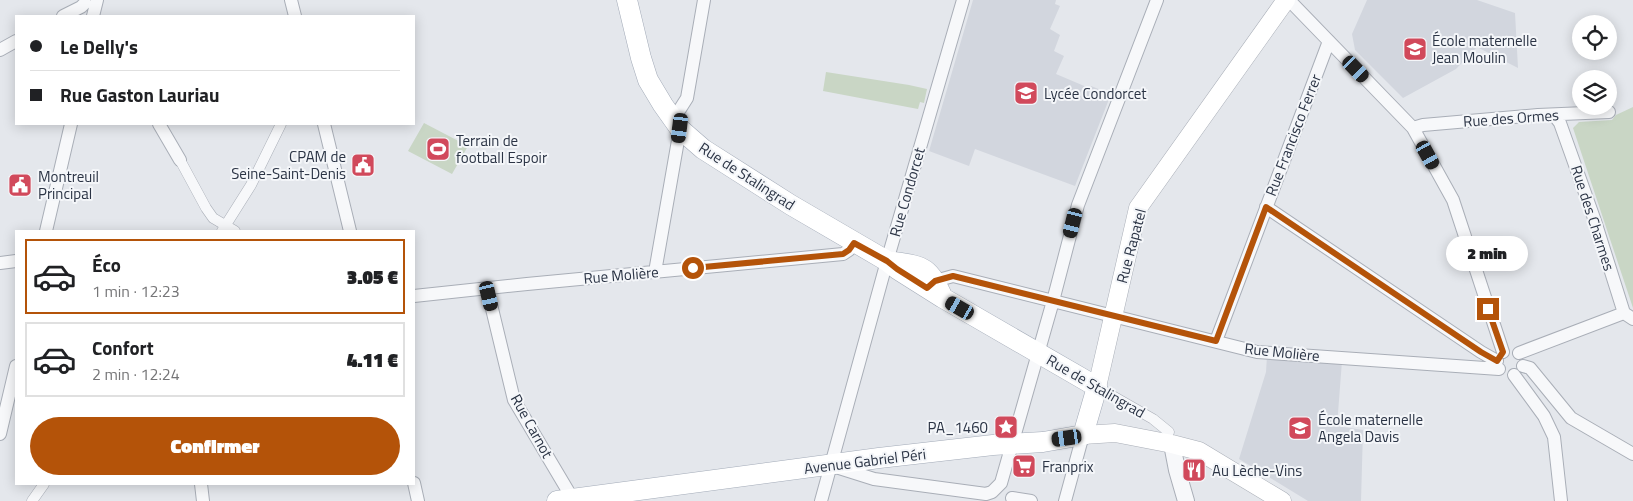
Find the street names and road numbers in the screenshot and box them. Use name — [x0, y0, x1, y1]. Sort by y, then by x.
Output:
street label: Rue Francisco Ferrer — [1259, 71, 1327, 199]
street label: Rue des Ormes — [1462, 103, 1560, 133]
street label: Rue de Stalingrad — [694, 136, 800, 216]
street label: Rue Condorcet — [883, 144, 931, 239]
street label: Rue des Charmes — [1565, 162, 1621, 274]
street label: Rue Rapatel — [1110, 206, 1152, 286]
street label: Rue Molière — [582, 260, 660, 290]
street label: Rue Molière — [1243, 337, 1321, 367]
street label: Rue de Stalingrad — [1042, 348, 1150, 424]
street label: Rue Carnot — [505, 390, 559, 463]
street label: Avenue Gabriel Péri — [803, 442, 927, 480]

